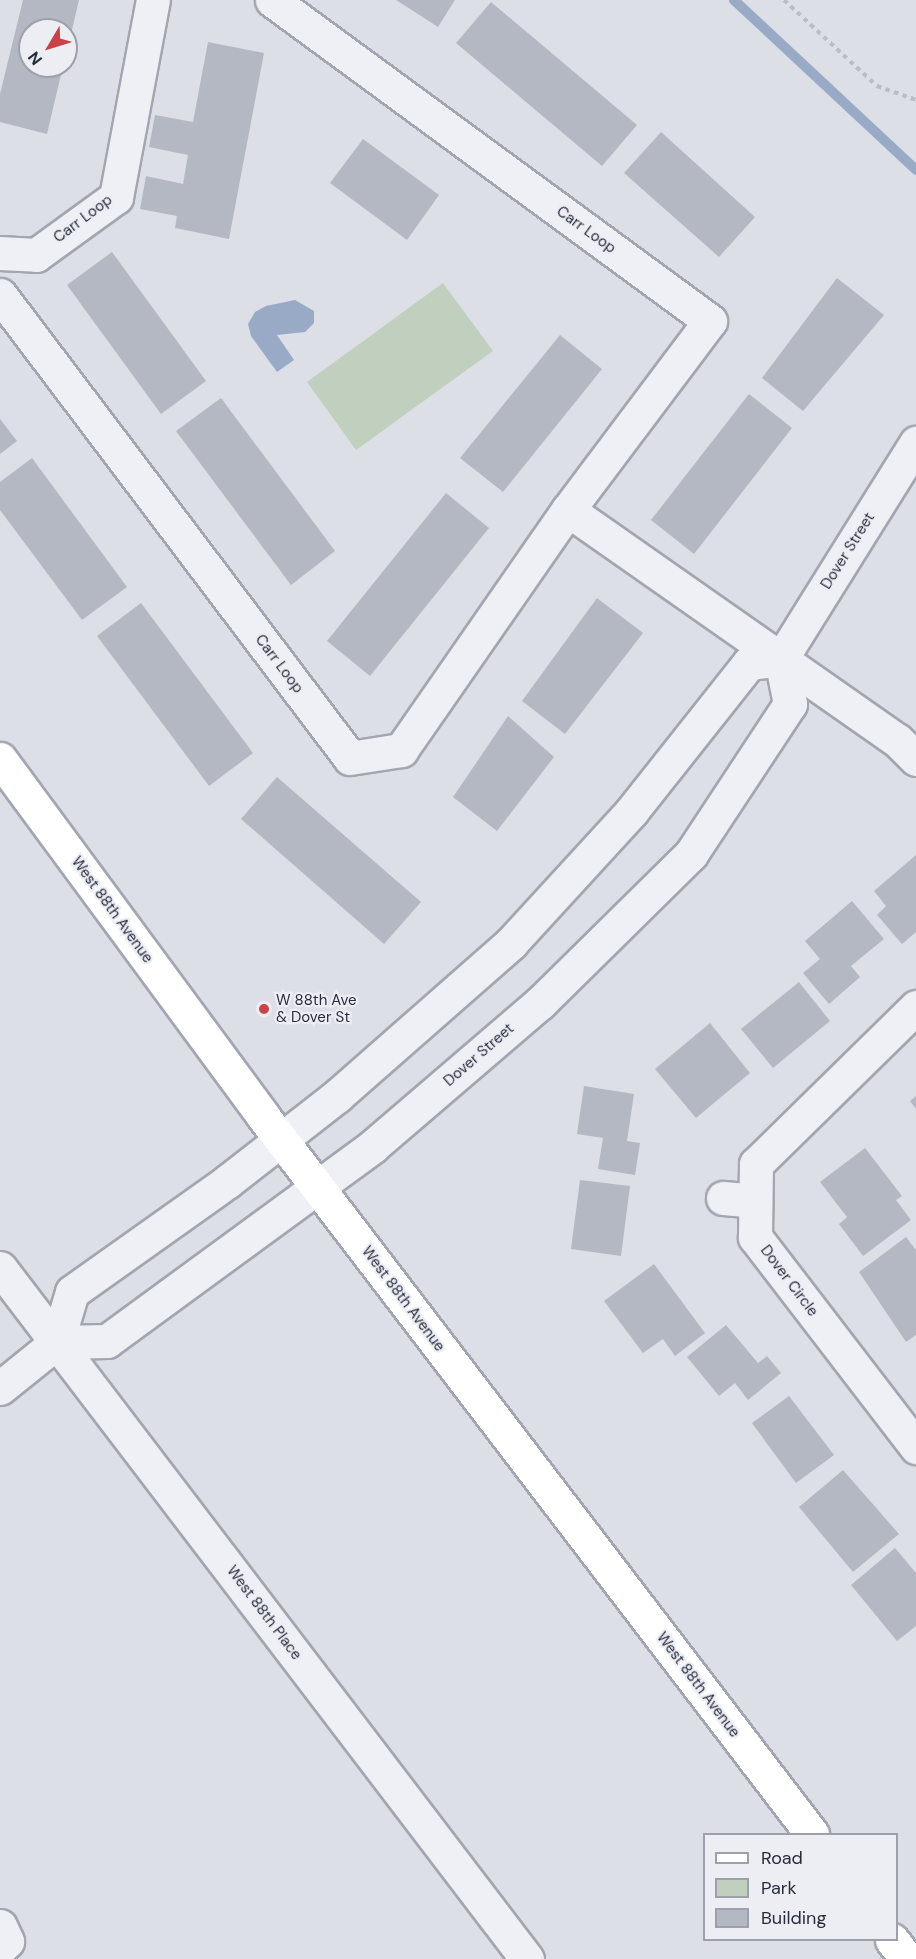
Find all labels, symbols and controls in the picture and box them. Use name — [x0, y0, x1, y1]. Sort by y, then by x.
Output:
north arrow — [18, 18, 78, 78]
text: N — [23, 47, 47, 69]
street label: Carr Loop — [50, 191, 116, 247]
street label: Carr Loop — [553, 203, 619, 257]
street label: Dover Street — [817, 509, 879, 593]
street label: Carr Loop — [251, 631, 307, 697]
street label: West 88th Avenue — [67, 853, 157, 967]
place label: W 88th Ave & Dover St — [276, 991, 356, 1026]
marker: W 88th Ave & Dover St — [257, 1002, 271, 1016]
street label: Dover Street — [440, 1020, 518, 1090]
street label: Dover Circle — [756, 1242, 822, 1320]
street label: West 88th Avenue — [358, 1243, 448, 1355]
street label: West 88th Place — [223, 1562, 305, 1664]
street label: West 88th Avenue — [653, 1629, 743, 1741]
legend — [703, 1833, 898, 1941]
text: Road — [761, 1846, 803, 1870]
text: Park — [761, 1876, 797, 1900]
text: Building — [761, 1906, 826, 1930]

